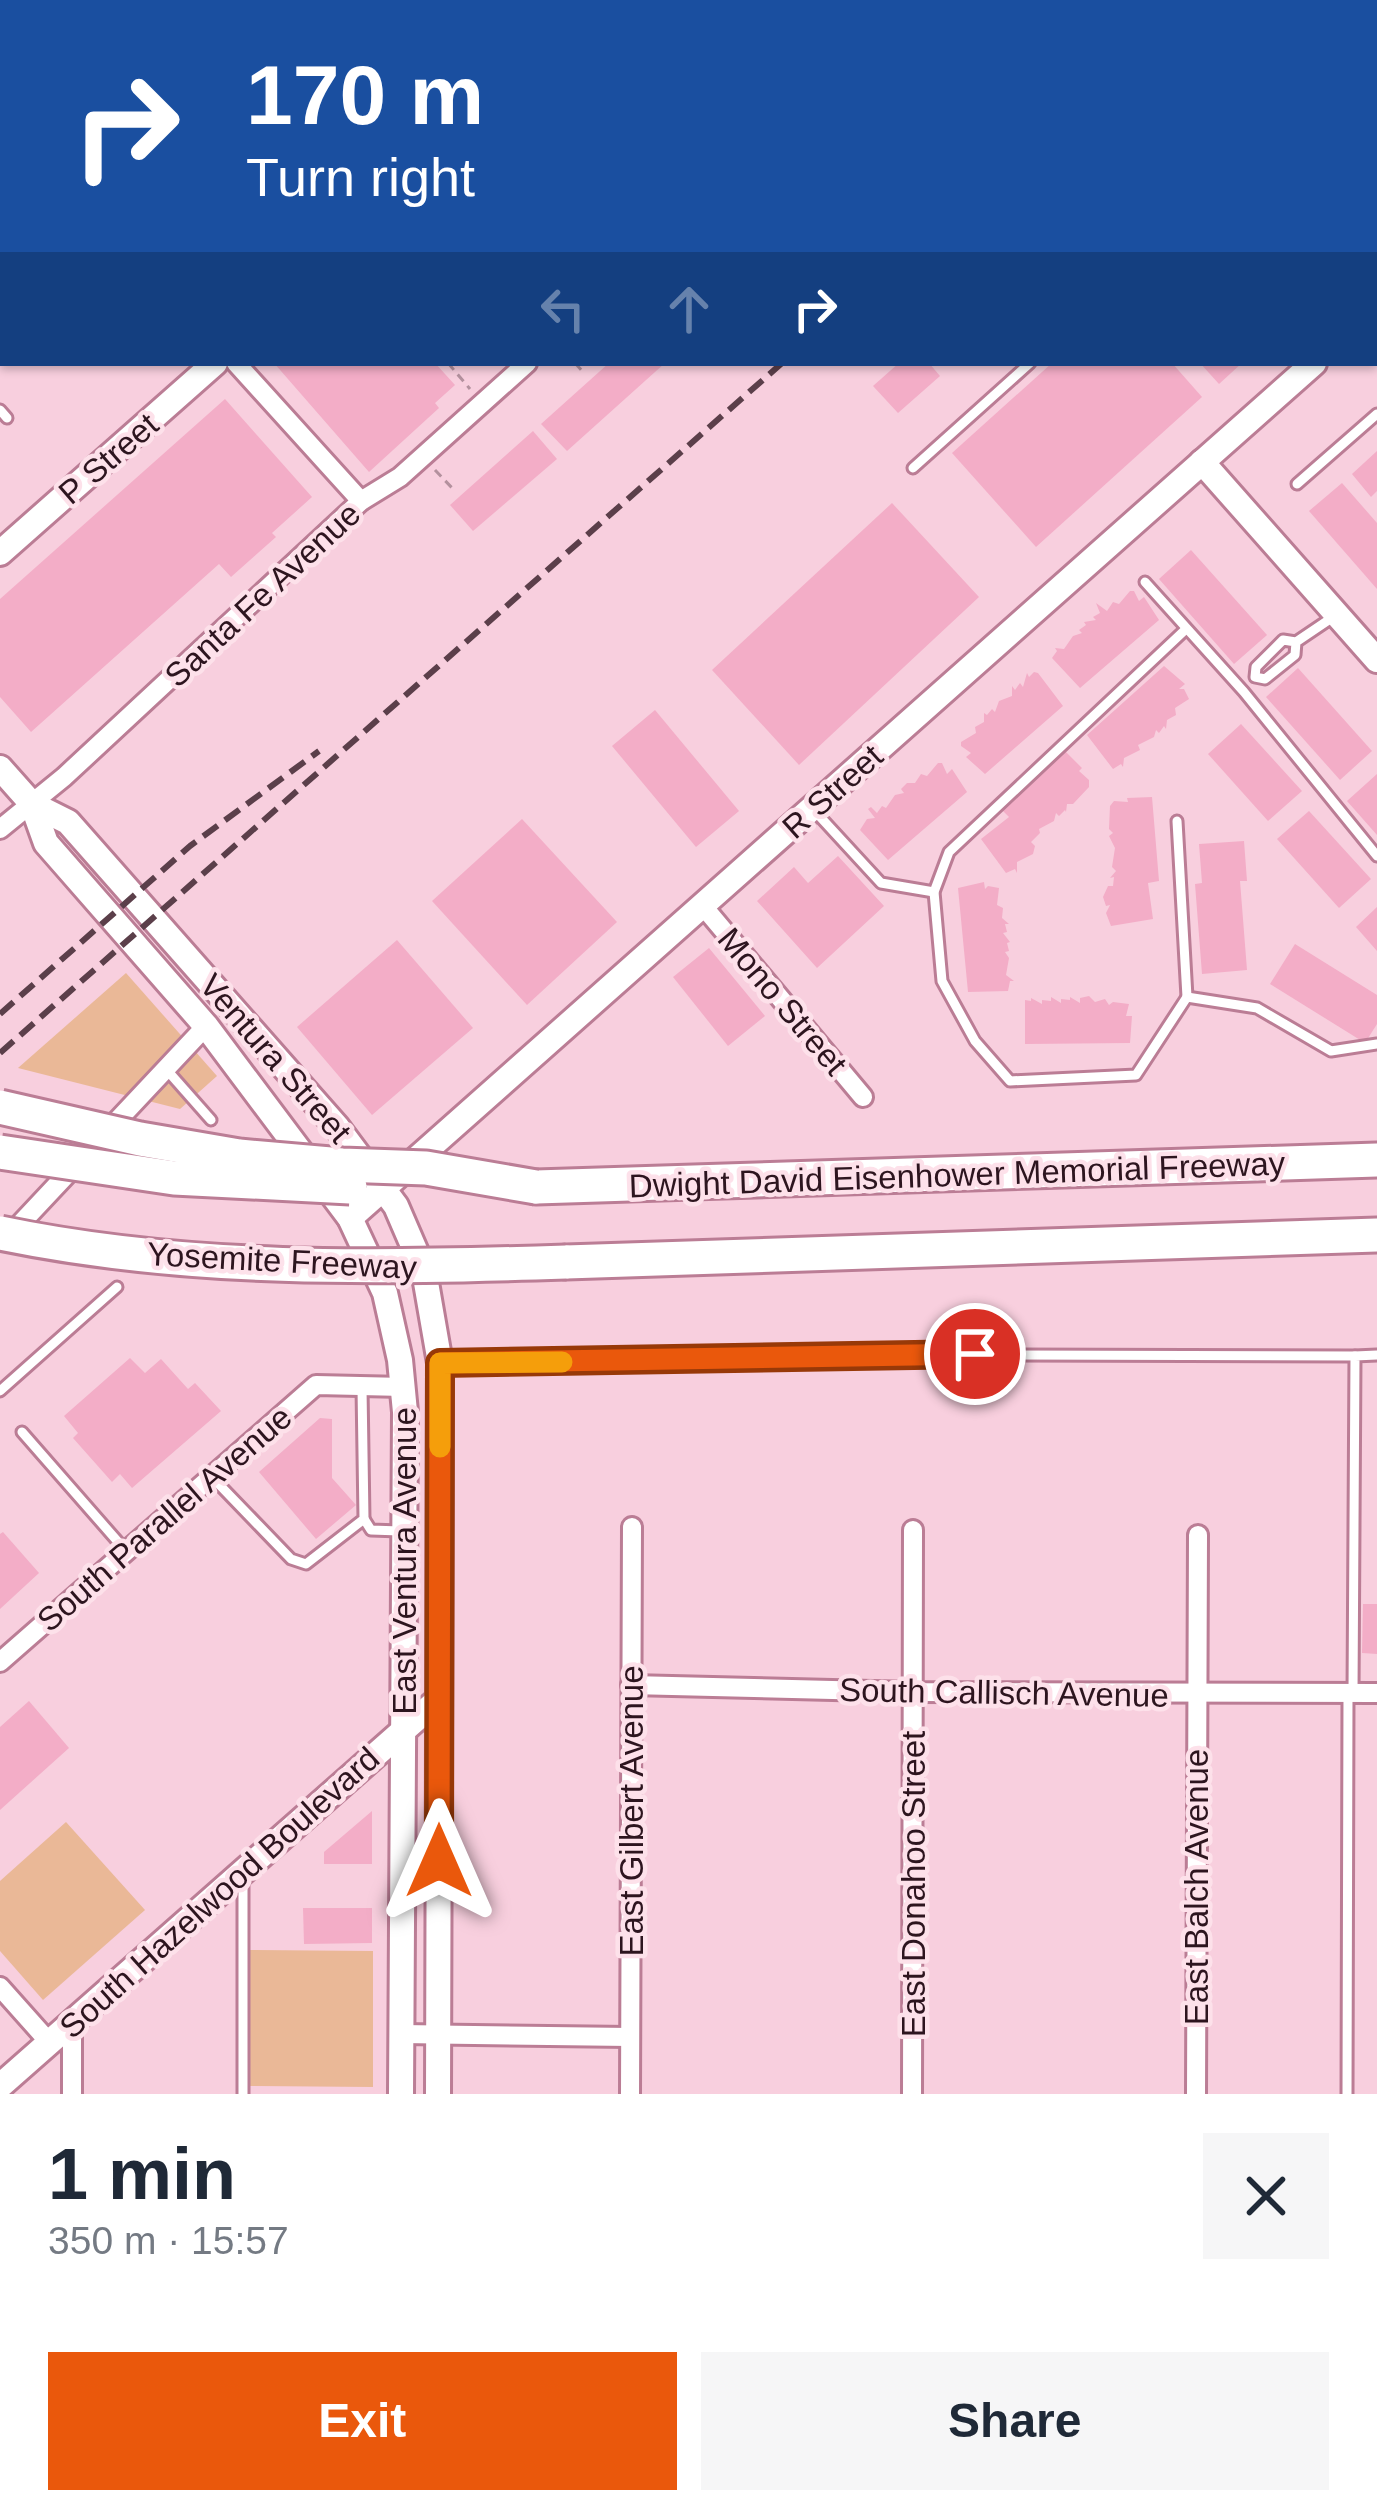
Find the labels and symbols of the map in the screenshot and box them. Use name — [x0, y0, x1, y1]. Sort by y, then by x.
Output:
street label: P Street — [51, 405, 165, 511]
street label: Santa Fe Avenue — [157, 495, 367, 694]
street label: R Street — [775, 737, 890, 846]
street label: Mono Street — [711, 921, 855, 1082]
street label: Ventura Street — [192, 967, 359, 1150]
street label: Dwight David Eisenhower Memorial Freeway — [628, 1145, 1286, 1204]
street label: Yosemite Freeway — [146, 1235, 418, 1286]
pin — [924, 1303, 1026, 1405]
street label: South Parallel Avenue — [30, 1398, 299, 1639]
street label: East Ventura Avenue — [386, 1407, 423, 1715]
street label: East Gilbert Avenue — [613, 1665, 650, 1957]
street label: South Callisch Avenue — [839, 1671, 1169, 1714]
street label: East Donahoo Street — [895, 1731, 932, 2037]
street label: South Hazelwood Boulevard — [52, 1739, 386, 2045]
street label: East Balch Avenue — [1178, 1749, 1215, 2025]
position arrow — [376, 1798, 502, 1924]

